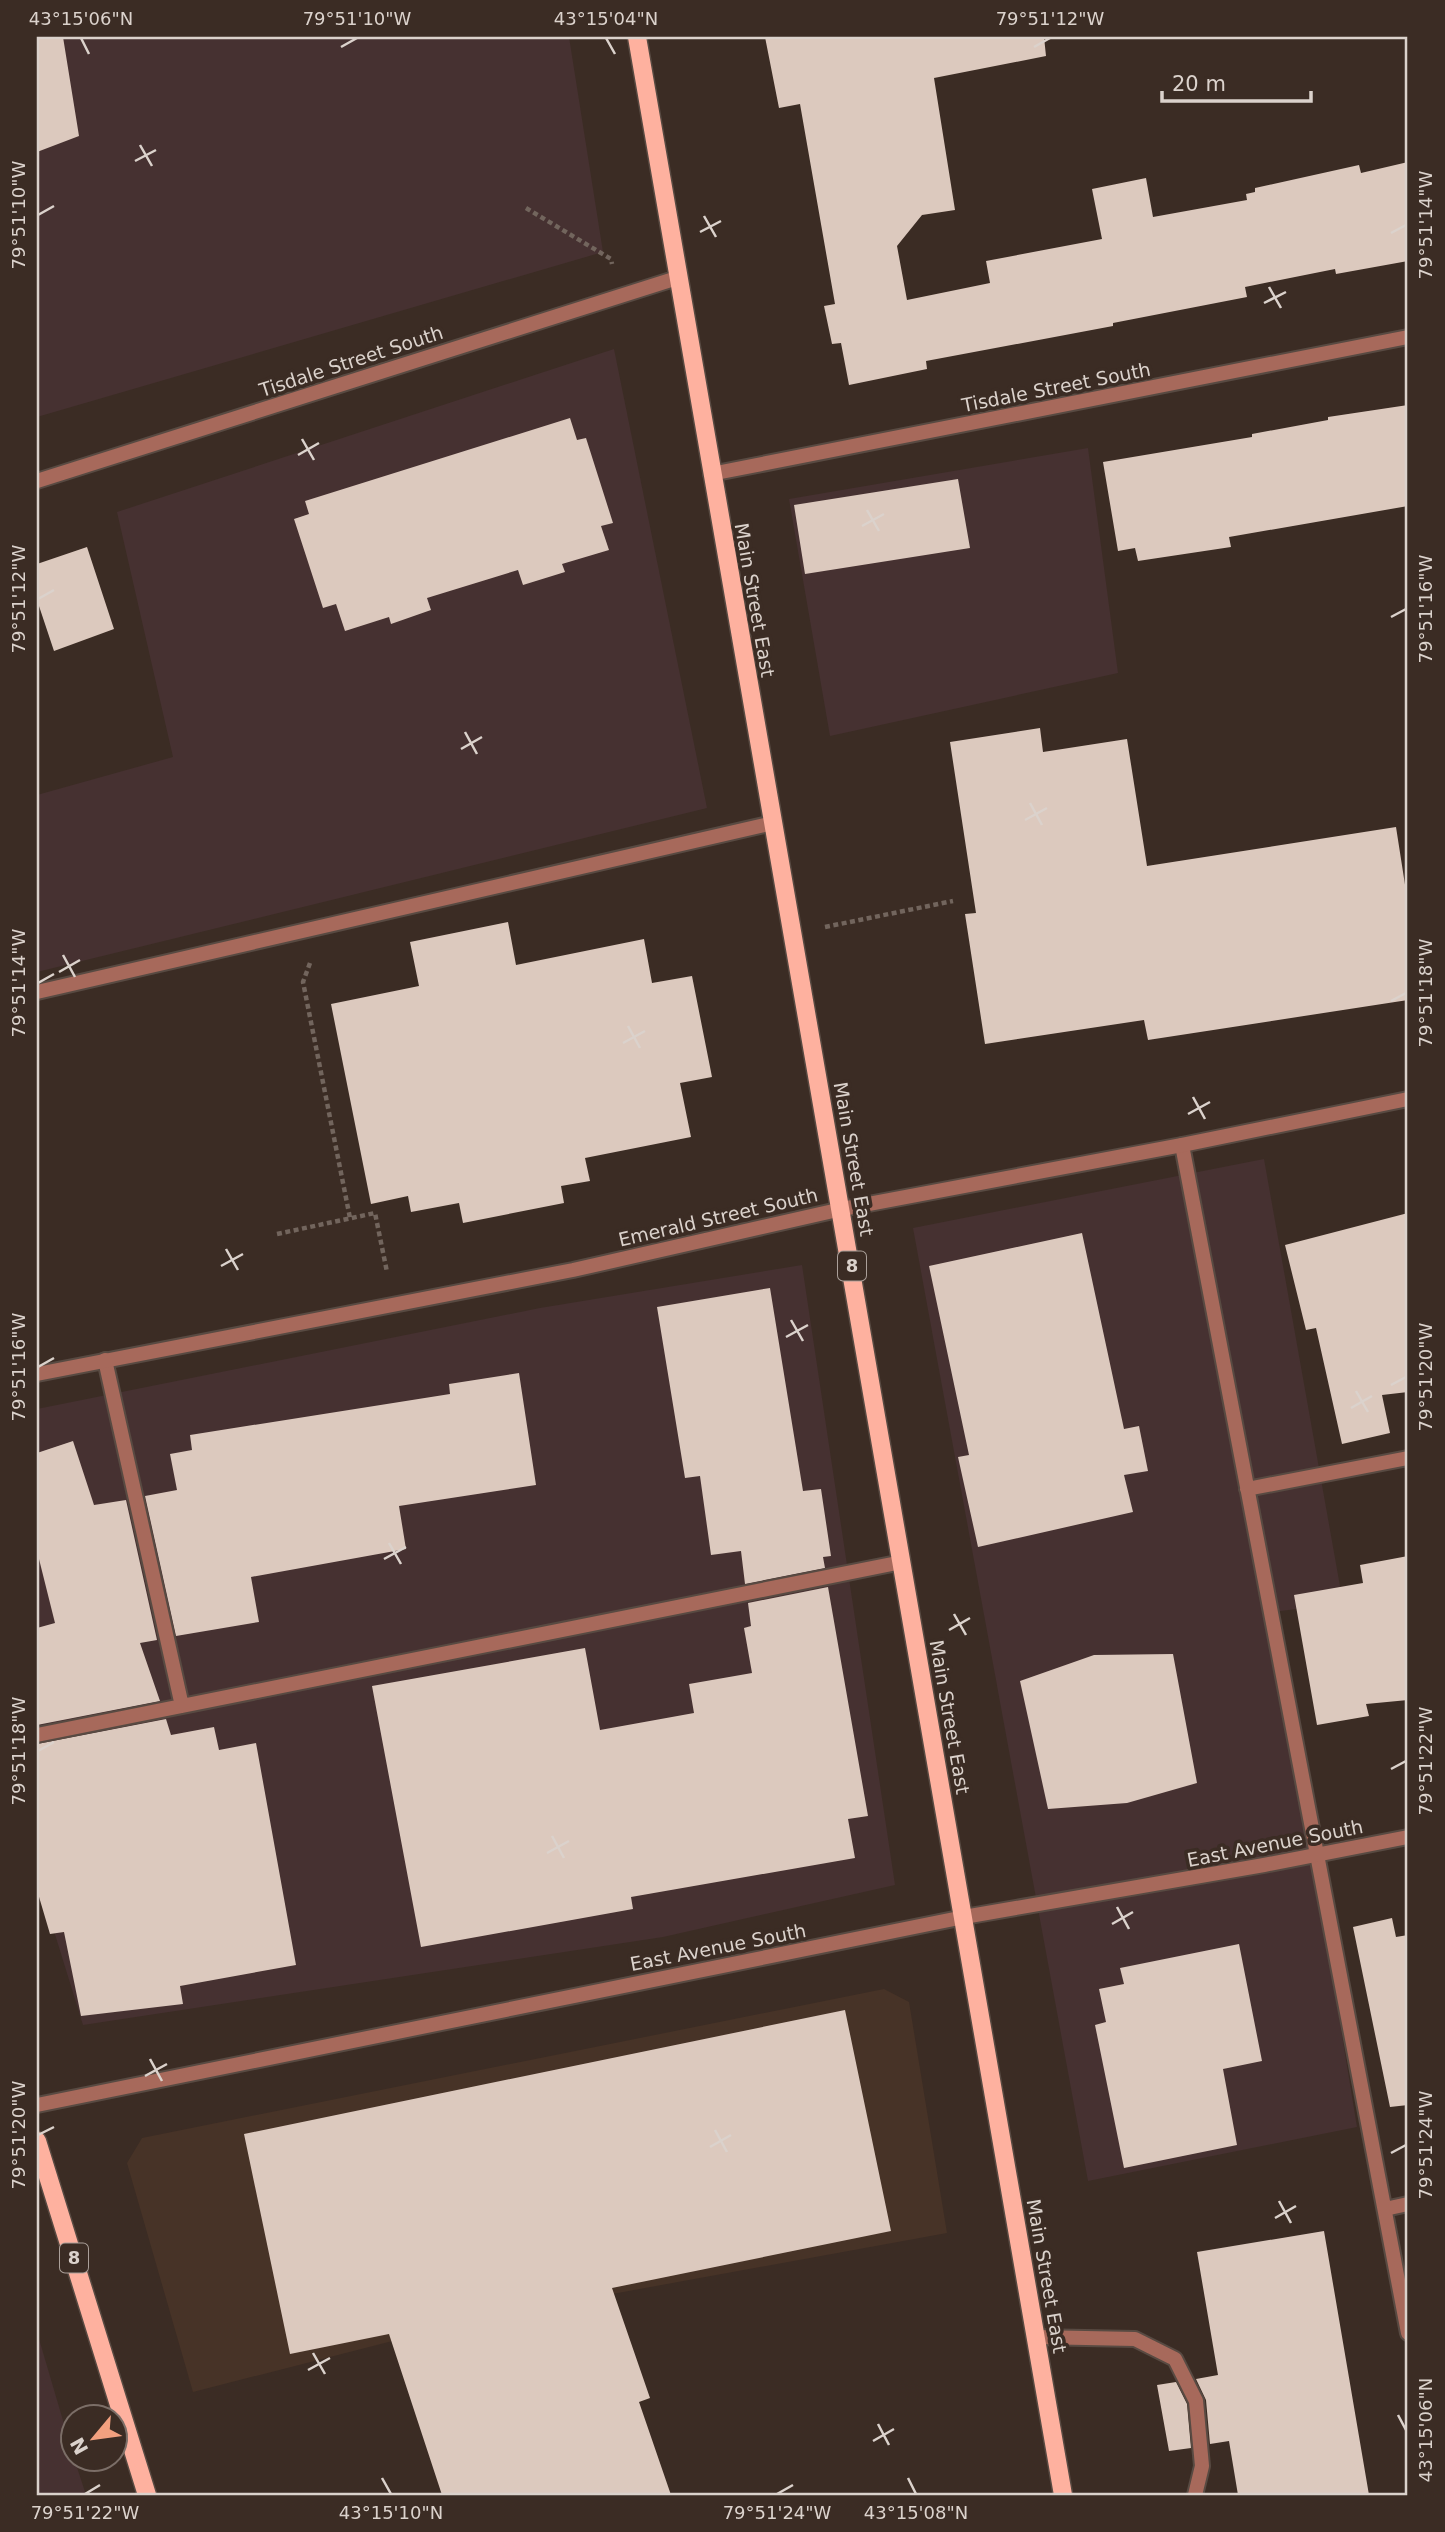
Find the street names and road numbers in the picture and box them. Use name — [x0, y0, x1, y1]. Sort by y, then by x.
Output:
street label: Tisdale Street South — [255, 321, 446, 401]
street label: Tisdale Street South — [959, 358, 1152, 416]
street label: Main Street East — [731, 521, 779, 679]
street label: Main Street East — [830, 1080, 878, 1238]
street label: Emerald Street South — [616, 1183, 820, 1251]
road number: 8 — [838, 1252, 866, 1280]
street label: Main Street East — [926, 1638, 974, 1796]
street label: East Avenue South — [1185, 1815, 1365, 1871]
street label: East Avenue South — [628, 1919, 808, 1975]
street label: Main Street East — [1023, 2197, 1071, 2355]
road number: 8 — [60, 2244, 88, 2272]

